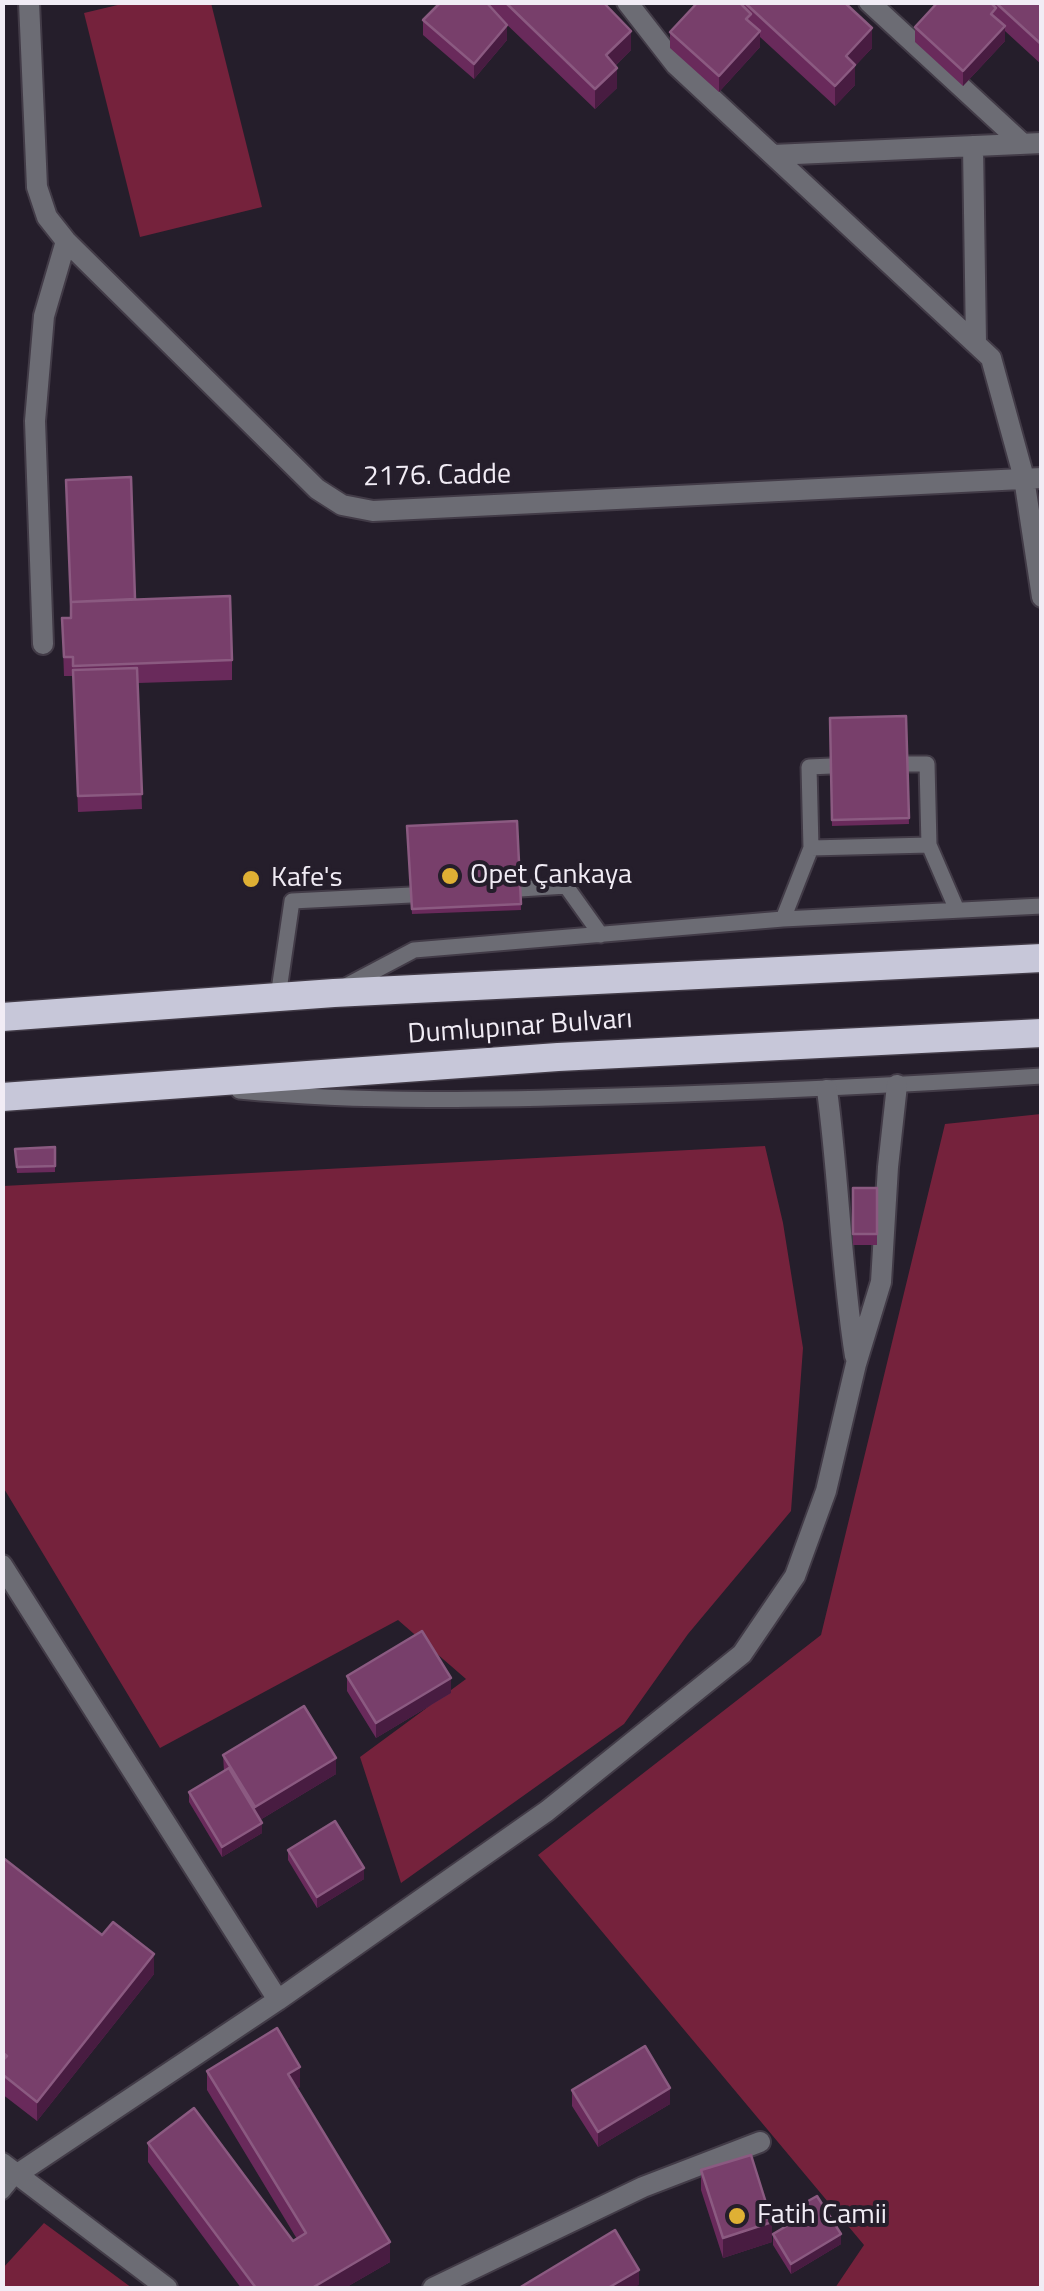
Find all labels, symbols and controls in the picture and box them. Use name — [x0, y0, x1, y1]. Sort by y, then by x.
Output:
street label: 2176. Cadde — [363, 459, 511, 495]
place label: Opet Çankaya — [470, 859, 632, 893]
place label: Kafe's — [271, 862, 342, 896]
marker: Opet Çankaya — [439, 865, 461, 887]
marker: Kafe's — [240, 868, 262, 890]
street label: Dumlupınar Bulvarı — [407, 1003, 633, 1053]
place label: Fatih Camii — [757, 2199, 887, 2233]
marker: Fatih Camii — [726, 2205, 748, 2227]

